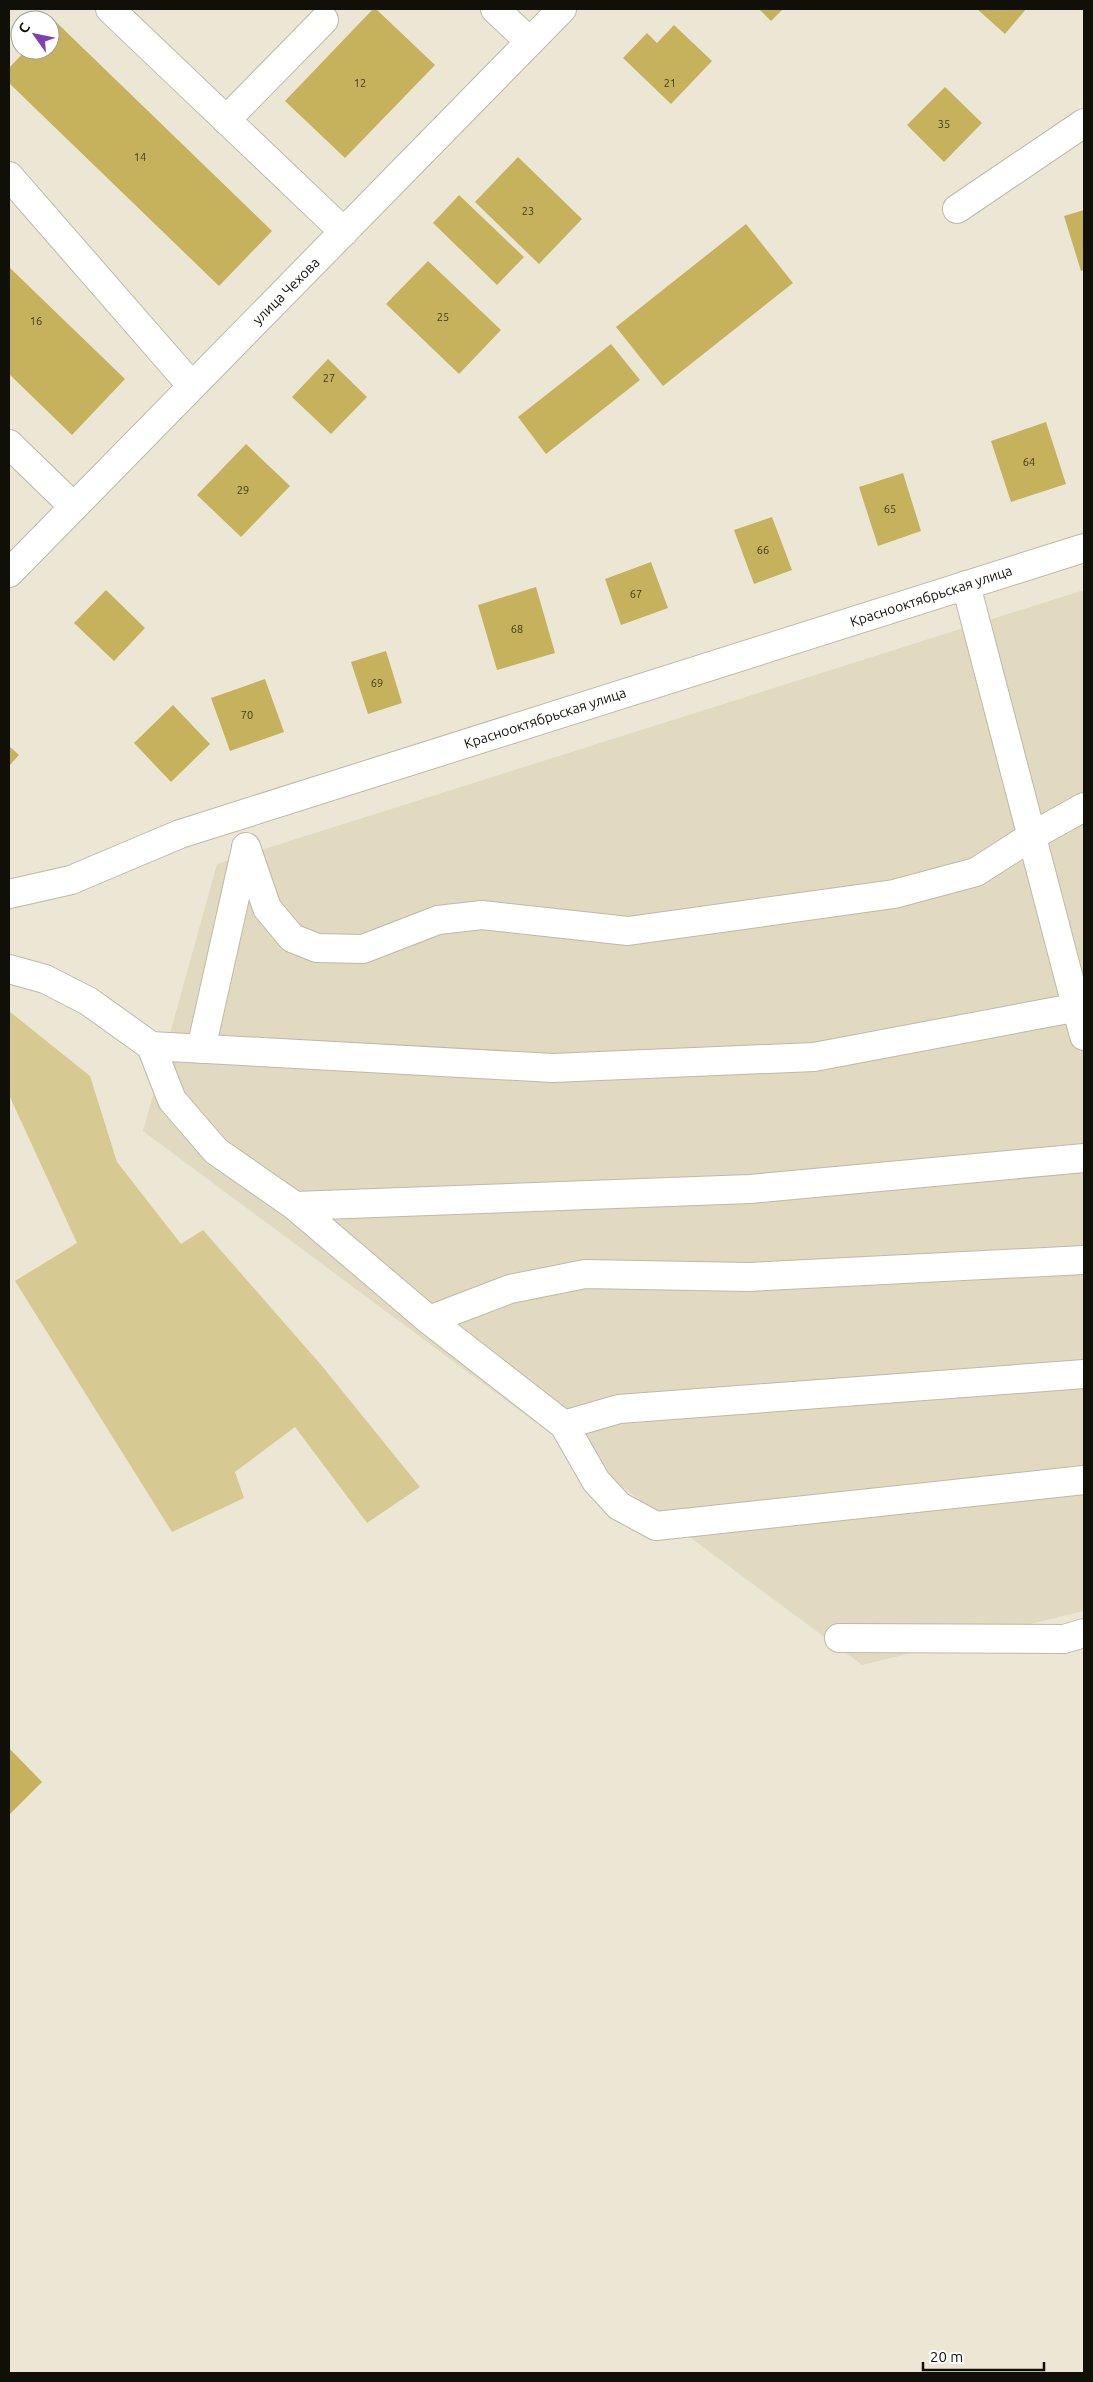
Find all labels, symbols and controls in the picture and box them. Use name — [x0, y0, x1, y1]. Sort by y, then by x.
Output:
north arrow — [10, 10, 60, 60]
text: С — [15, 20, 33, 36]
house number: 12 — [354, 77, 366, 89]
house number: 21 — [664, 77, 676, 89]
house number: 35 — [938, 118, 950, 130]
house number: 14 — [134, 151, 146, 163]
house number: 23 — [522, 205, 534, 217]
street label: улица Чехова — [249, 254, 323, 328]
house number: 25 — [437, 311, 449, 323]
house number: 16 — [30, 315, 42, 327]
house number: 27 — [323, 372, 335, 384]
house number: 64 — [1023, 456, 1035, 468]
house number: 29 — [237, 484, 249, 496]
house number: 65 — [884, 503, 896, 515]
house number: 66 — [757, 544, 769, 556]
street label: Краснооктябрьская улица — [848, 562, 1014, 630]
house number: 67 — [630, 588, 642, 600]
house number: 68 — [511, 623, 523, 635]
house number: 69 — [371, 677, 383, 689]
street label: Краснооктябрьская улица — [462, 684, 628, 752]
house number: 70 — [241, 709, 253, 721]
scale bar — [923, 2340, 1044, 2372]
text: 20 m — [930, 2348, 963, 2365]

